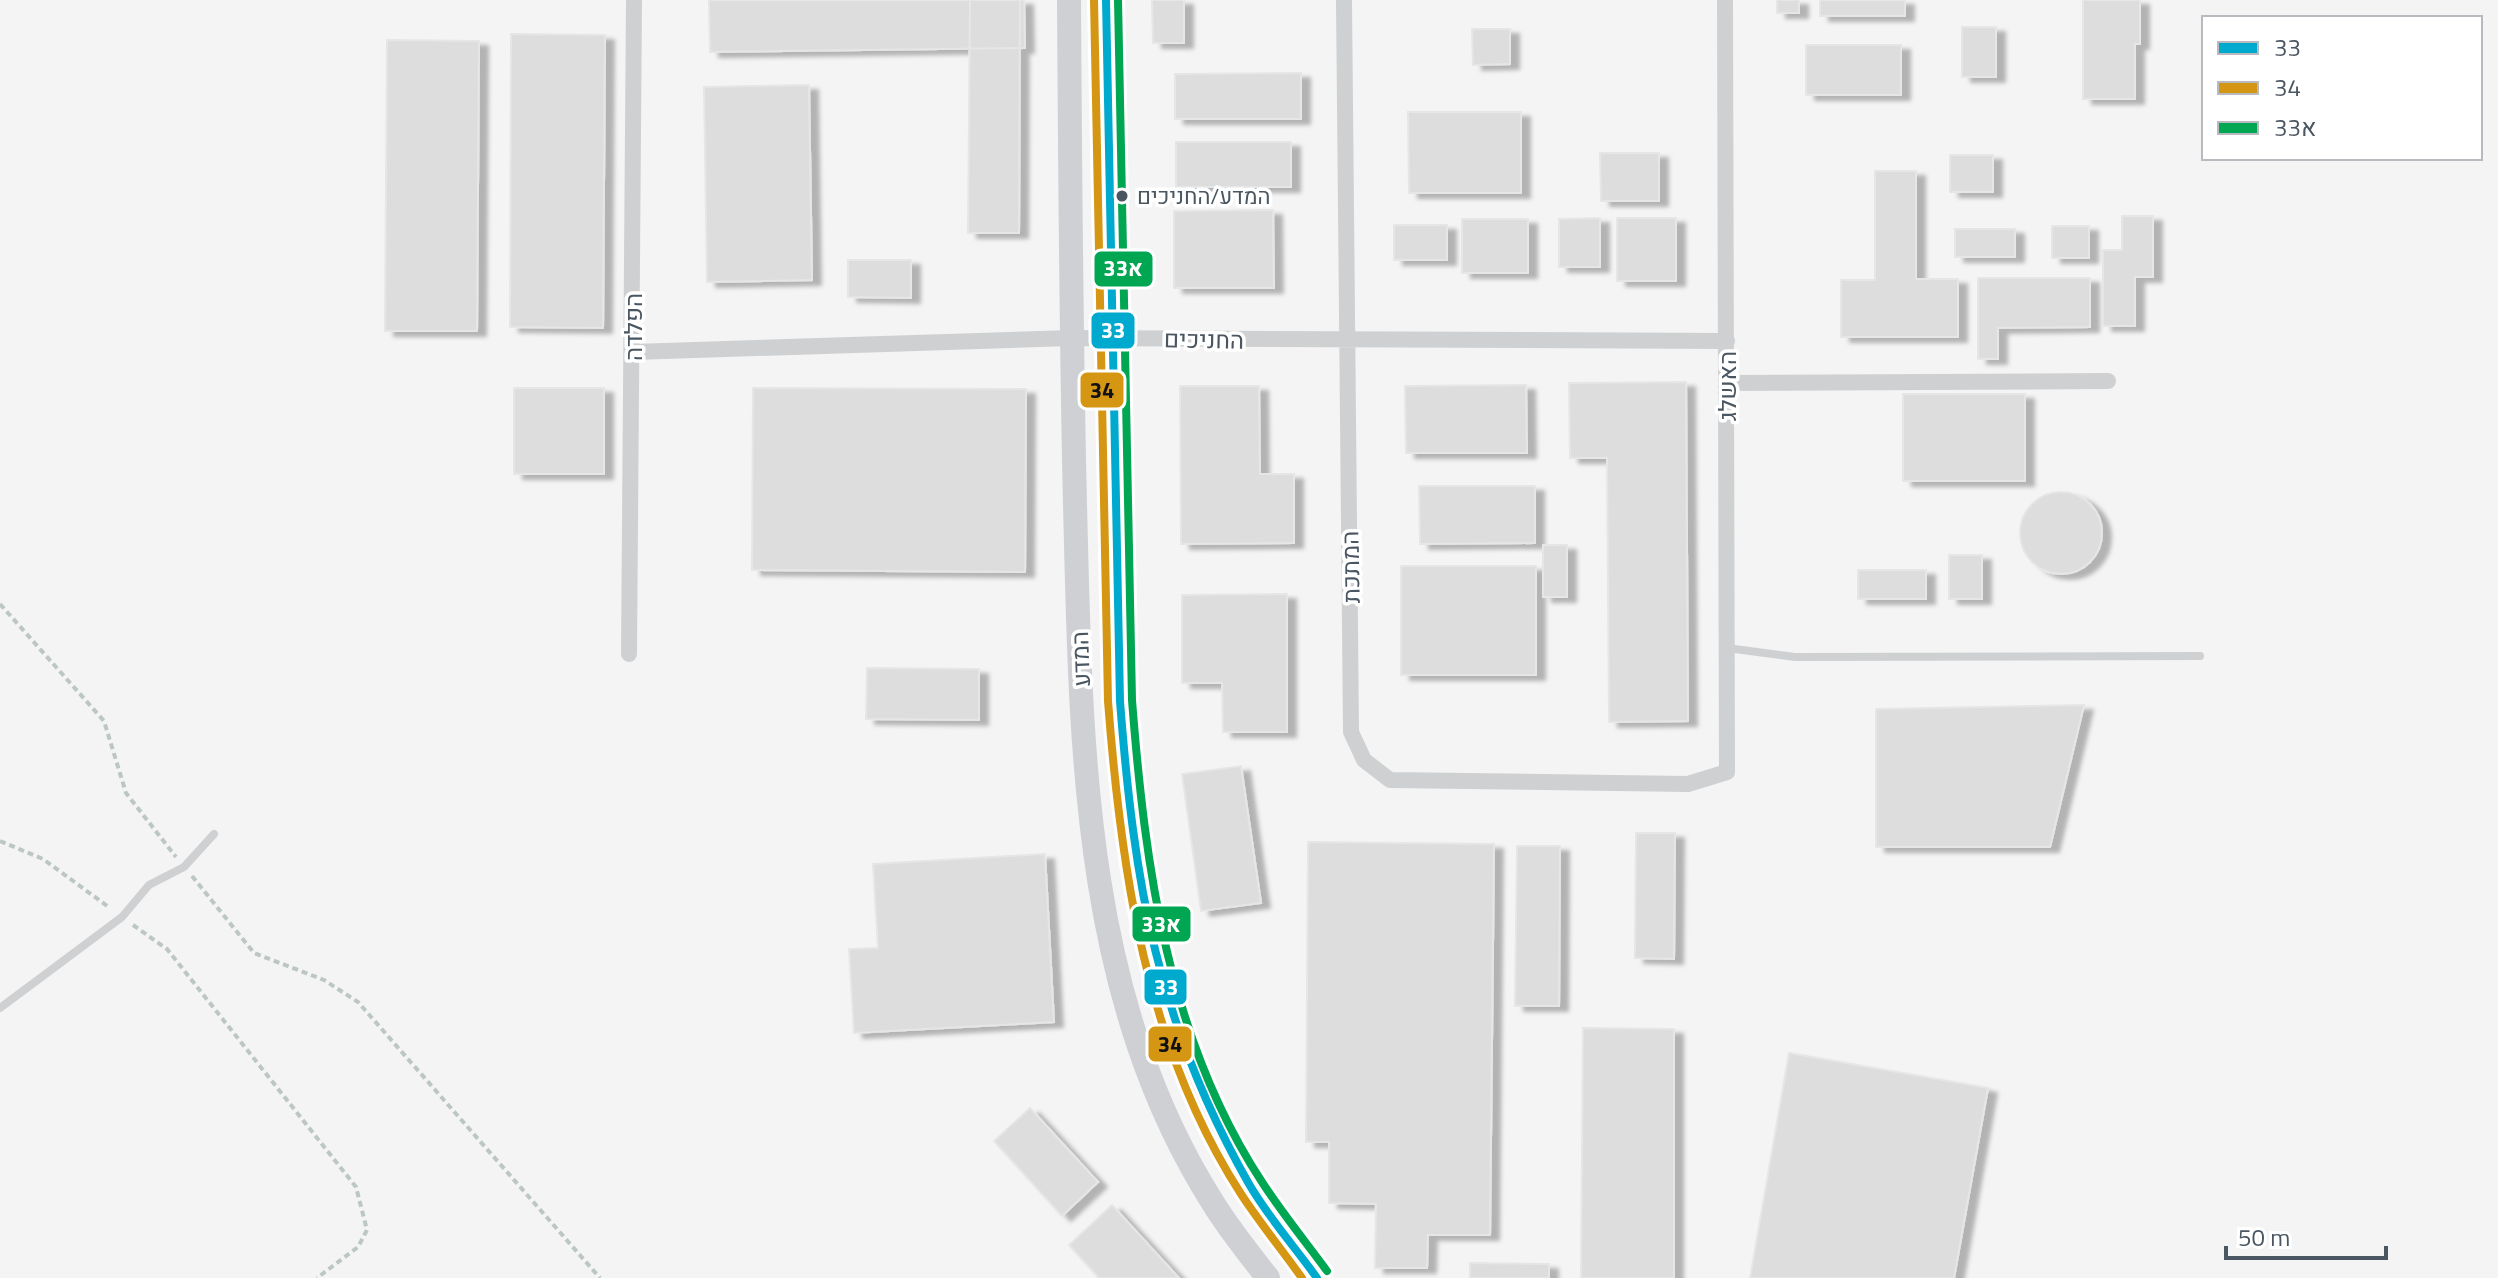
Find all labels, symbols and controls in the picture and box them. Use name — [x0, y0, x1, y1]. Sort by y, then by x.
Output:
legend — [2202, 16, 2482, 160]
text: 33 — [2274, 29, 2301, 65]
text: 34 — [2274, 69, 2301, 105]
text: 33א — [2274, 109, 2316, 145]
place label: המדע/החניכים — [1137, 179, 1270, 213]
marker: המדע/החניכים — [1114, 188, 1130, 204]
line badge: 33א — [1093, 250, 1154, 288]
text: 33א — [1103, 251, 1143, 285]
street label: הפלדה — [615, 293, 651, 361]
line badge: 33 — [1090, 311, 1136, 350]
text: 33 — [1101, 313, 1125, 347]
street label: החניכים — [1164, 320, 1244, 358]
street label: האשלג — [1709, 351, 1745, 421]
line badge: 34 — [1079, 371, 1125, 409]
text: 34 — [1090, 373, 1114, 407]
street label: המתכת — [1331, 531, 1369, 603]
street label: המדע — [1061, 631, 1099, 687]
line badge: 33א — [1131, 905, 1192, 943]
text: 33א — [1141, 907, 1181, 941]
line badge: 33 — [1143, 968, 1188, 1006]
text: 33 — [1154, 970, 1178, 1004]
line badge: 34 — [1147, 1025, 1193, 1063]
text: 34 — [1158, 1027, 1182, 1061]
scale bar — [2226, 1210, 2386, 1260]
text: 50 m — [2238, 1219, 2290, 1255]

